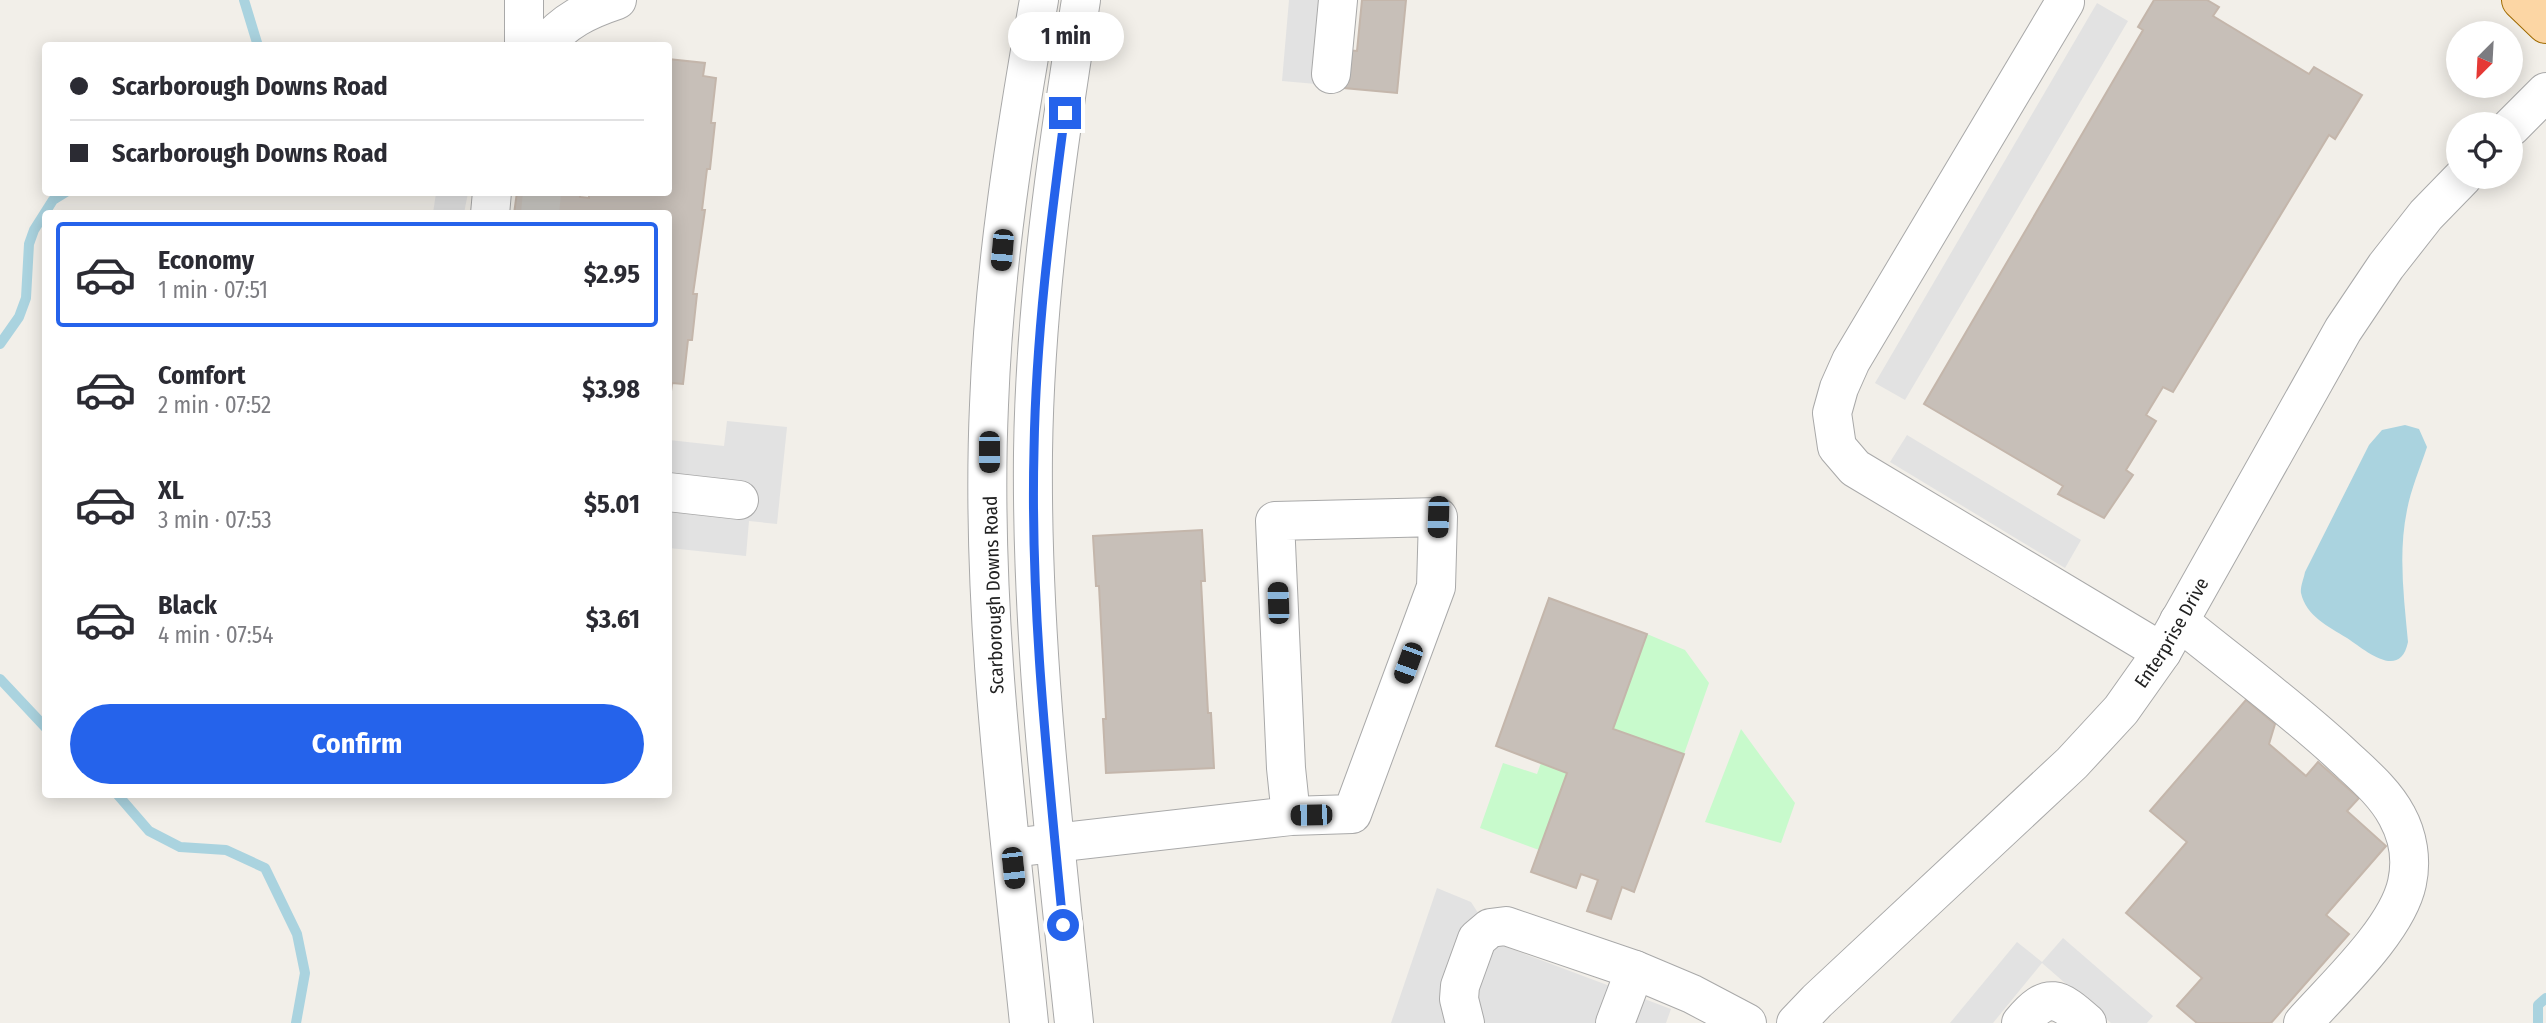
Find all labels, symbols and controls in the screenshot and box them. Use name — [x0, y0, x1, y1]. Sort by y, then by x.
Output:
callout: 1 min — [1007, 11, 1123, 60]
north arrow — [2446, 21, 2524, 98]
map controls — [2446, 21, 2523, 189]
text: 1 min — [1041, 22, 1091, 50]
text: Scarborough Downs Road — [112, 71, 388, 102]
route end — [1049, 97, 1081, 129]
button: locate — [2446, 112, 2523, 189]
text: Scarborough Downs Road — [112, 138, 388, 169]
car — [990, 228, 1015, 272]
icon: car — [74, 243, 137, 306]
text: Economy — [158, 245, 254, 276]
text: $2.95 — [584, 259, 640, 290]
text: 1 min · 07:51 — [158, 276, 268, 304]
icon: car — [74, 358, 137, 421]
text: Comfort — [158, 360, 246, 391]
text: $3.98 — [582, 374, 640, 405]
text: 2 min · 07:52 — [158, 391, 271, 419]
car — [979, 431, 1000, 473]
icon: car — [74, 473, 137, 536]
text: XL — [158, 475, 184, 506]
text: $5.01 — [584, 489, 640, 520]
street label: Scarborough Downs Road — [979, 495, 1008, 694]
car — [1427, 496, 1450, 538]
text: 3 min · 07:53 — [158, 506, 272, 534]
street label: Enterprise Drive — [2130, 574, 2214, 692]
car — [1267, 582, 1290, 624]
icon: car — [74, 588, 137, 651]
text: Black — [158, 590, 217, 621]
text: $3.61 — [586, 604, 640, 635]
text: 4 min · 07:54 — [158, 621, 273, 649]
car — [1391, 640, 1426, 686]
button: Confirm — [70, 704, 644, 784]
car — [1290, 804, 1333, 826]
car — [1001, 846, 1026, 890]
route start — [1047, 909, 1079, 941]

